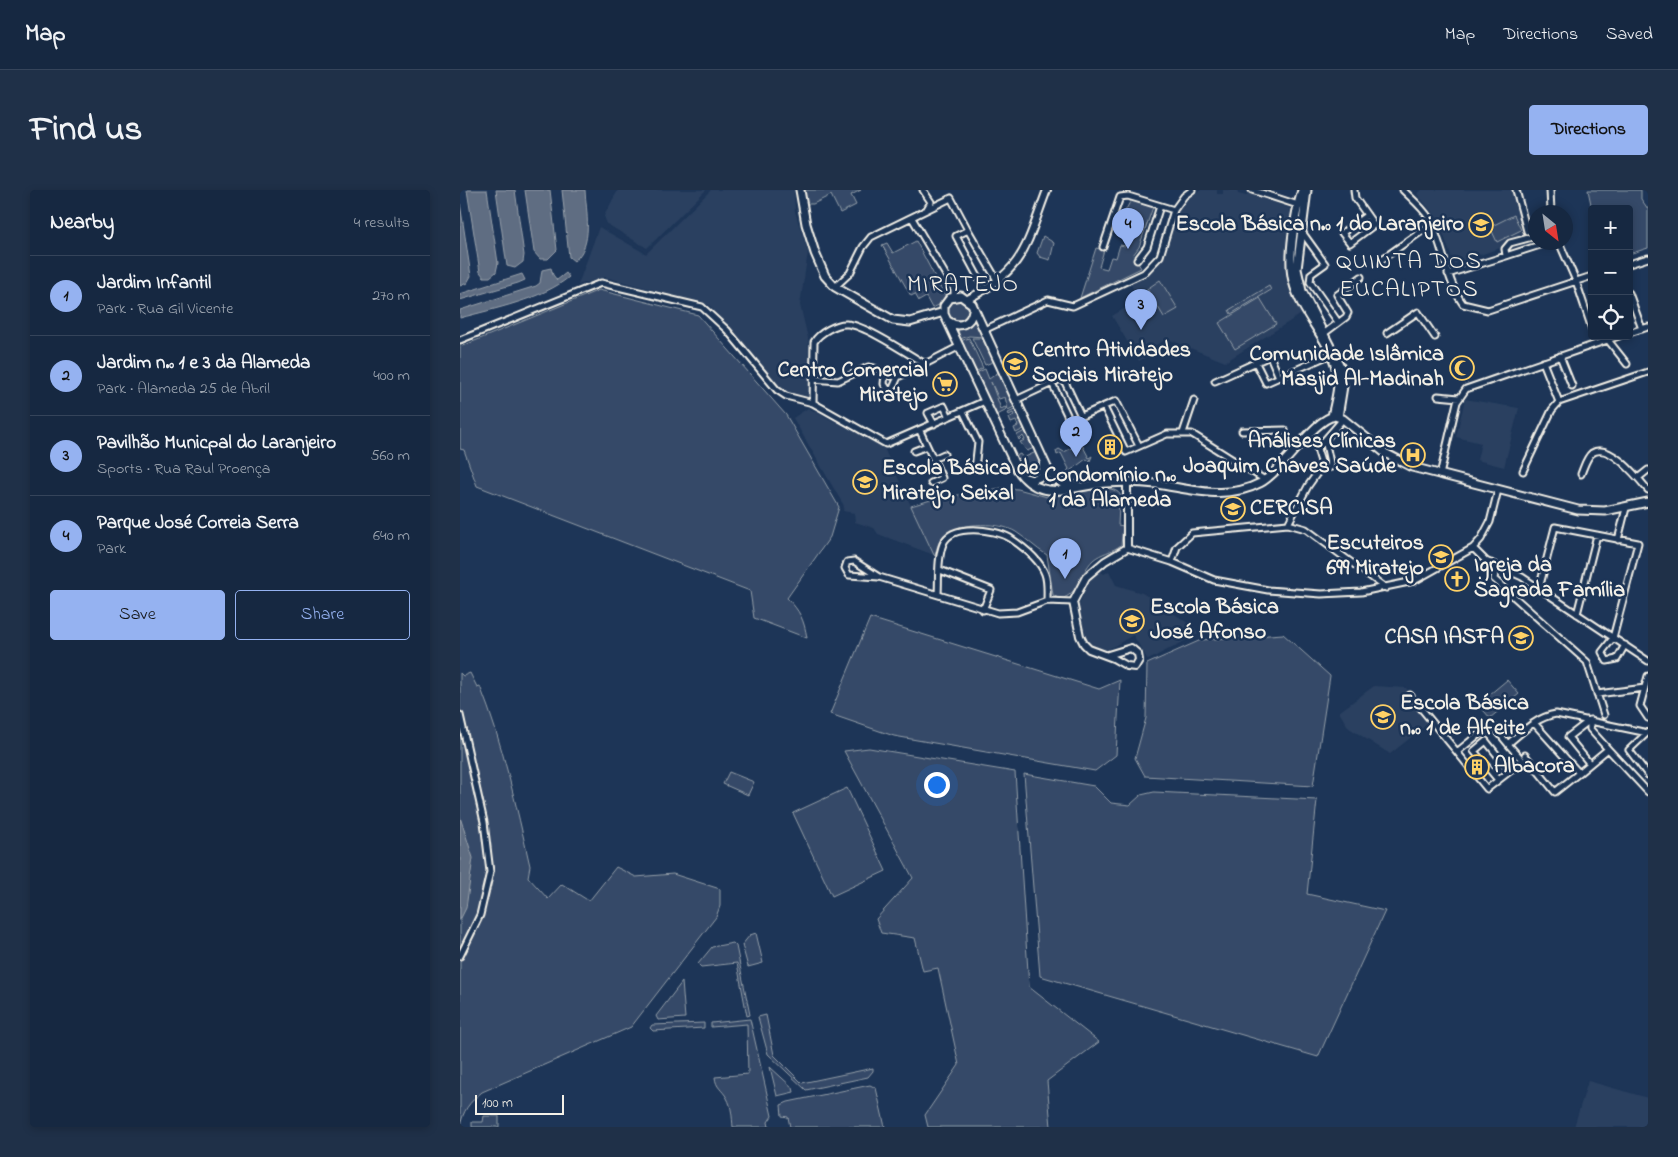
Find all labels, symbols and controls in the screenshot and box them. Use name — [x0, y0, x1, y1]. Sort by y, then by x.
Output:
text: Map — [25, 17, 66, 52]
text: Map — [1445, 22, 1475, 48]
text: Directions — [1503, 22, 1578, 48]
text: Saved — [1606, 22, 1653, 48]
text: Find us — [30, 105, 142, 156]
button: Directions — [1529, 105, 1648, 155]
north arrow — [1528, 205, 1573, 250]
map controls — [1588, 205, 1633, 340]
button: + — [1588, 205, 1633, 250]
text: Nearby — [50, 208, 114, 238]
pin: 4 — [1112, 208, 1144, 249]
place label: Escola Básica n.º 1 do Laranjeiro — [1176, 209, 1464, 241]
text: 4 results — [354, 211, 410, 235]
school or university icon: Escola Básica n.º 1 do Laranjeiro — [1468, 212, 1494, 238]
district label: QUINTA DOS EUCALIPTOS — [1336, 245, 1482, 308]
button: − — [1588, 250, 1633, 295]
district label: MIRATEJO — [907, 268, 1019, 303]
text: Jardim Infantil — [97, 270, 211, 297]
text: 1 — [63, 284, 69, 308]
text: 270 m — [372, 284, 410, 308]
pin: 3 — [1125, 289, 1157, 330]
button: locate — [1588, 295, 1633, 340]
text: Park · Rua Gil Vicente — [97, 297, 233, 321]
place label: Centro Atividades Sociais Miratejo — [1032, 335, 1191, 392]
place label: Comunidade Islâmica Masjid Al-Madinah — [1249, 339, 1444, 396]
text: Jardim n.º 1 e 3 da Alameda — [97, 350, 310, 377]
school or university icon: Centro Atividades Sociais Miratejo — [1002, 351, 1028, 377]
place label: Centro Comercial Miratejo — [777, 355, 928, 412]
mosque icon: Comunidade Islâmica Masjid Al-Madinah — [1449, 355, 1475, 381]
text: 2 — [62, 364, 70, 388]
text: 400 m — [373, 364, 410, 388]
supermarket icon: Centro Comercial Miratejo — [932, 371, 958, 397]
text: Park · Alameda 25 de Abril — [97, 377, 270, 401]
pin: 2 — [1060, 416, 1092, 457]
place label: Análises Clínicas Joaquim Chaves Saúde — [1183, 426, 1397, 483]
text: Pavilhão Municpal do Laranjeiro — [97, 430, 336, 457]
building icon: Condomínio n.º 1 da Alameda — [1097, 434, 1123, 460]
hospital icon: Análises Clínicas Joaquim Chaves Saúde — [1400, 442, 1426, 468]
text: 3 — [63, 444, 69, 468]
text: 560 m — [370, 444, 410, 468]
place label: Escola Básica de Miratejo, Seixal — [882, 453, 1040, 510]
text: Sports · Rua Raul Proença — [97, 457, 270, 481]
place label: Condomínio n.º 1 da Alameda — [1044, 460, 1176, 517]
school or university icon: Escola Básica de Miratejo, Seixal — [852, 469, 878, 495]
place label: CERCISA — [1250, 493, 1333, 525]
school or university icon: CERCISA — [1220, 496, 1246, 522]
text: Parque José Correia Serra — [97, 510, 299, 537]
text: 4 — [63, 524, 69, 548]
text: 640 m — [373, 524, 410, 548]
place label: Escuteiros 699 Miratejo — [1326, 528, 1424, 585]
text: Park — [97, 537, 126, 561]
pin: 1 — [1049, 538, 1081, 579]
school or university icon: Escuteiros 699 Miratejo — [1428, 544, 1454, 570]
place label: Igreja da Sagrada Família — [1474, 550, 1625, 608]
church icon: Igreja da Sagrada Família — [1444, 566, 1470, 592]
button: Save — [50, 590, 225, 640]
button: Share — [235, 590, 410, 640]
place label: Escola Básica José Afonso — [1150, 592, 1279, 649]
school or university icon: Escola Básica José Afonso — [1119, 608, 1145, 634]
place label: CASA IASFA — [1385, 622, 1504, 654]
school or university icon: CASA IASFA — [1508, 625, 1534, 651]
place label: Escola Básica n.º 1 de Alfeite — [1400, 688, 1529, 745]
school or university icon: Escola Básica n.º 1 de Alfeite — [1370, 704, 1396, 730]
place label: Albacora — [1494, 751, 1575, 783]
building icon: Albacora — [1464, 754, 1490, 780]
your location — [924, 772, 950, 798]
scale bar — [475, 1092, 564, 1115]
text: 100 m — [482, 1093, 513, 1114]

